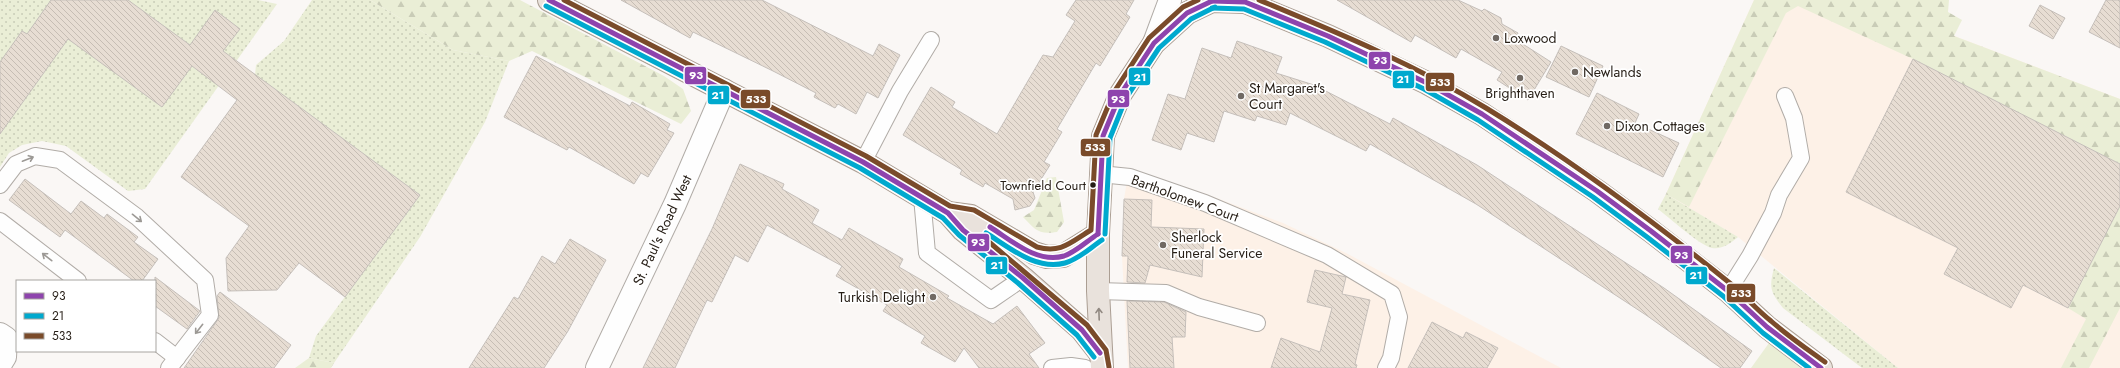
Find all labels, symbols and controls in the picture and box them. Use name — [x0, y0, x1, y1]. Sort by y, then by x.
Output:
place label: Loxwood — [1504, 28, 1556, 48]
marker: Loxwood — [1491, 33, 1501, 43]
line badge: 93 — [1368, 51, 1391, 70]
text: 93 — [1373, 52, 1387, 68]
place label: Newlands — [1583, 62, 1642, 82]
line badge: 93 — [684, 66, 707, 85]
text: 93 — [689, 67, 703, 83]
line badge: 21 — [1128, 67, 1151, 86]
marker: Newlands — [1570, 67, 1580, 77]
text: 21 — [1134, 69, 1146, 85]
line badge: 21 — [1392, 70, 1415, 89]
text: 21 — [1397, 71, 1409, 87]
line badge: 533 — [1425, 72, 1455, 92]
marker: Brighthaven — [1515, 73, 1525, 83]
text: 533 — [1430, 74, 1451, 90]
place label: St Margaret's Court — [1249, 78, 1325, 114]
place label: Brighthaven — [1485, 83, 1555, 103]
line badge: 21 — [707, 85, 730, 105]
text: 21 — [712, 87, 724, 103]
line badge: 533 — [740, 89, 771, 109]
line badge: 93 — [1107, 89, 1130, 108]
text: 533 — [746, 91, 767, 107]
text: 93 — [1111, 91, 1125, 107]
marker: St Margaret's Court — [1236, 91, 1246, 101]
place label: Dixon Cottages — [1615, 116, 1705, 136]
marker: Dixon Cottages — [1602, 121, 1612, 131]
line badge: 533 — [1080, 138, 1111, 157]
text: 533 — [1085, 139, 1106, 155]
one-way arrow — [21, 155, 33, 163]
street label: Bartholomew Court — [1129, 169, 1242, 227]
street label: St. Paul's Road West — [628, 171, 697, 289]
place label: Townfield Court — [1000, 176, 1087, 195]
marker: Townfield Court — [1088, 180, 1098, 190]
one-way arrow — [132, 214, 143, 223]
place label: Sherlock Funeral Service — [1171, 227, 1262, 263]
line badge: 93 — [967, 233, 990, 252]
text: 93 — [971, 234, 985, 250]
marker: Sherlock Funeral Service — [1158, 240, 1168, 250]
line badge: 93 — [1670, 245, 1693, 264]
text: 93 — [1674, 247, 1688, 263]
one-way arrow — [42, 253, 53, 261]
line badge: 21 — [985, 256, 1008, 275]
text: 21 — [991, 257, 1003, 273]
line badge: 21 — [1685, 266, 1708, 285]
text: 21 — [1690, 267, 1702, 283]
legend — [16, 280, 156, 352]
line badge: 533 — [1726, 283, 1756, 303]
text: 533 — [1731, 285, 1752, 301]
text: 93 — [52, 287, 66, 305]
place label: Turkish Delight — [838, 287, 926, 307]
marker: Turkish Delight — [928, 292, 938, 302]
text: 21 — [52, 307, 64, 325]
one-way arrow — [1095, 308, 1103, 321]
one-way arrow — [195, 323, 203, 334]
text: 533 — [52, 327, 72, 345]

